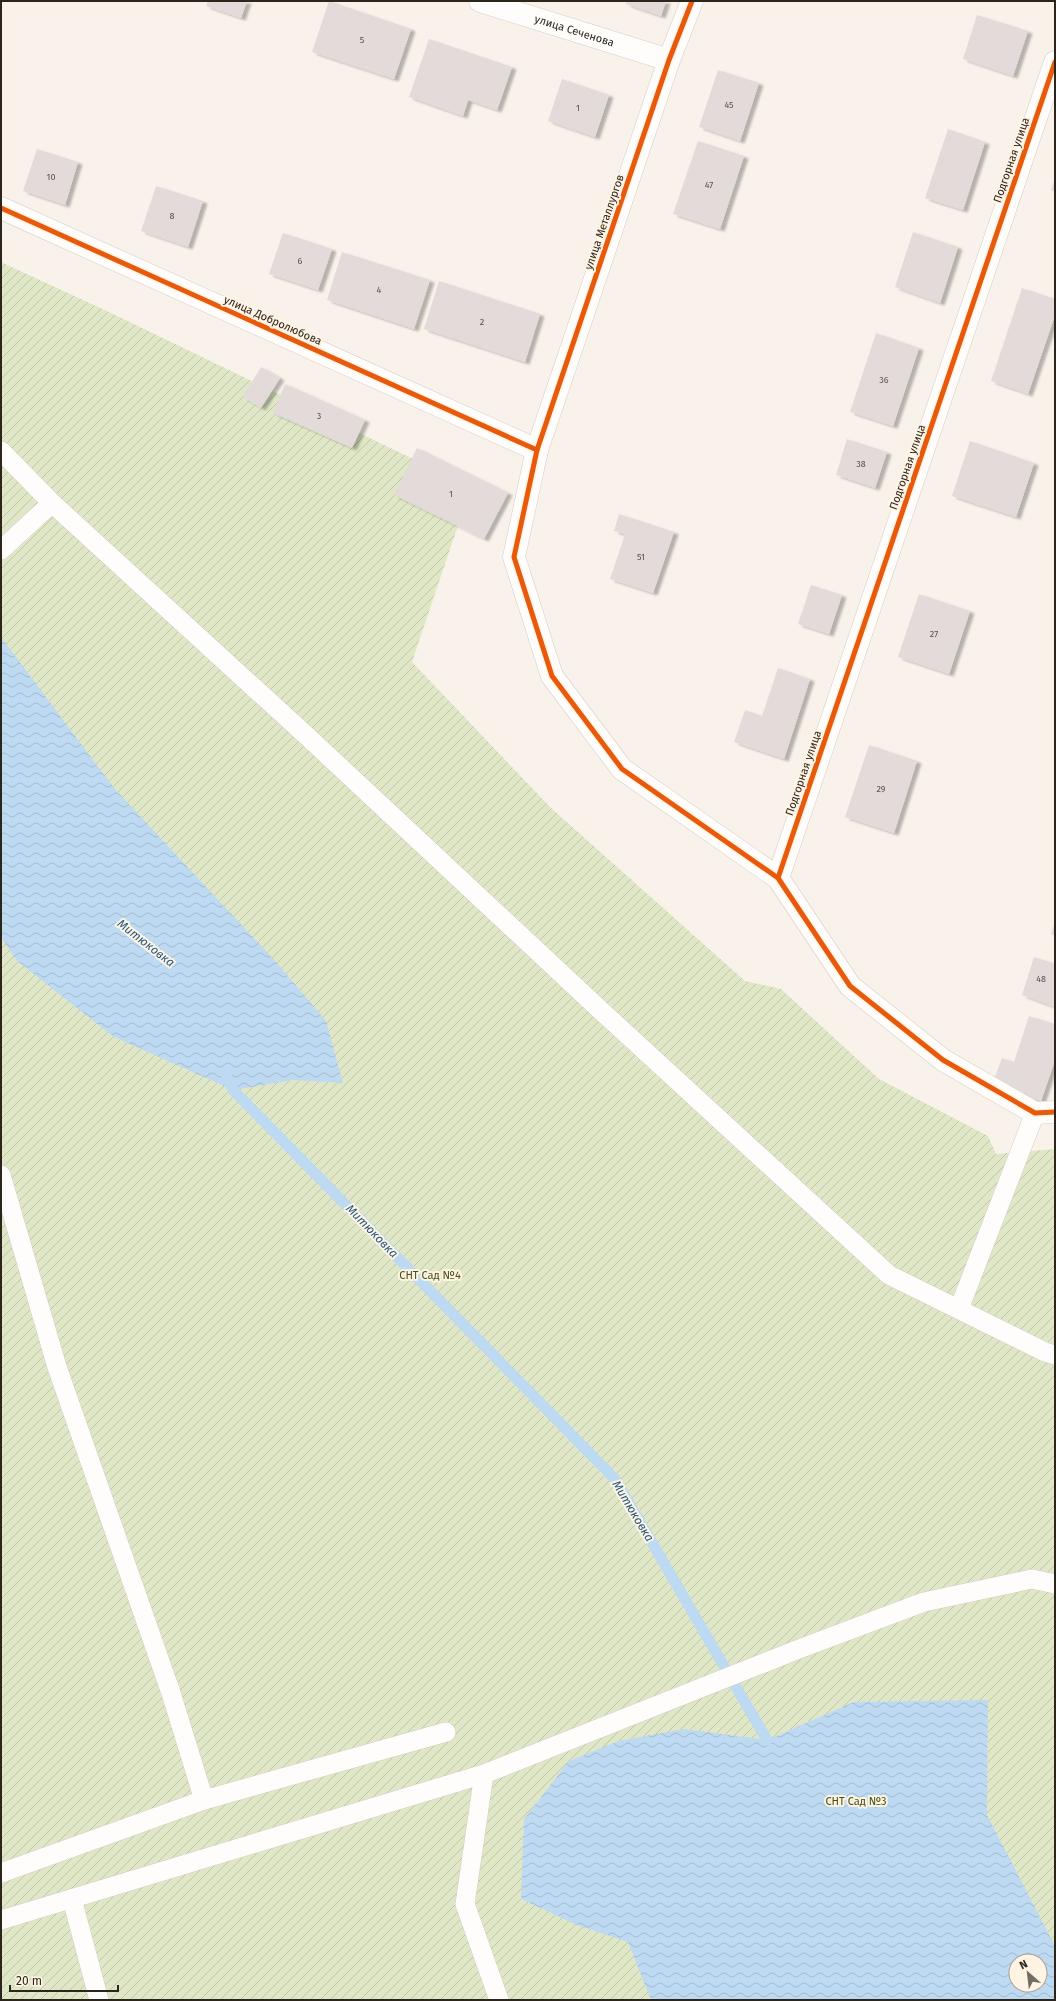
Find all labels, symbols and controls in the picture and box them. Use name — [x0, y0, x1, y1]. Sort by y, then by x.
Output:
street label: улица Сеченова — [533, 12, 616, 50]
house number: 5 — [360, 35, 365, 45]
house number: 45 — [724, 100, 734, 110]
house number: 1 — [576, 103, 580, 113]
street label: Подгорная улица — [991, 116, 1032, 205]
house number: 10 — [47, 172, 55, 182]
street label: улица Металлургов — [582, 173, 627, 272]
house number: 47 — [705, 180, 713, 190]
house number: 8 — [170, 211, 175, 221]
house number: 6 — [298, 256, 303, 266]
house number: 4 — [377, 285, 382, 295]
street label: улица Добролюбова — [222, 293, 324, 348]
house number: 2 — [480, 317, 484, 327]
house number: 36 — [879, 375, 889, 385]
house number: 3 — [317, 411, 321, 421]
street label: Подгорная улица — [887, 423, 928, 512]
house number: 38 — [856, 459, 866, 469]
house number: 1 — [449, 489, 453, 499]
house number: 51 — [637, 552, 645, 562]
house number: 27 — [930, 629, 938, 639]
street label: Подгорная улица — [783, 729, 824, 818]
house number: 29 — [876, 784, 886, 794]
water label: Митюковка — [115, 916, 177, 970]
house number: 48 — [1036, 974, 1046, 984]
water label: Митюковка — [343, 1202, 401, 1261]
park label: СНТ Сад №4 — [399, 1269, 461, 1282]
water label: Митюковка — [609, 1478, 657, 1544]
park label: СНТ Сад №3 — [825, 1795, 887, 1808]
north arrow — [1008, 1953, 1048, 1993]
text: N — [1017, 1957, 1030, 1972]
scale bar — [10, 1967, 118, 1993]
text: 20 m — [16, 1974, 42, 1988]

